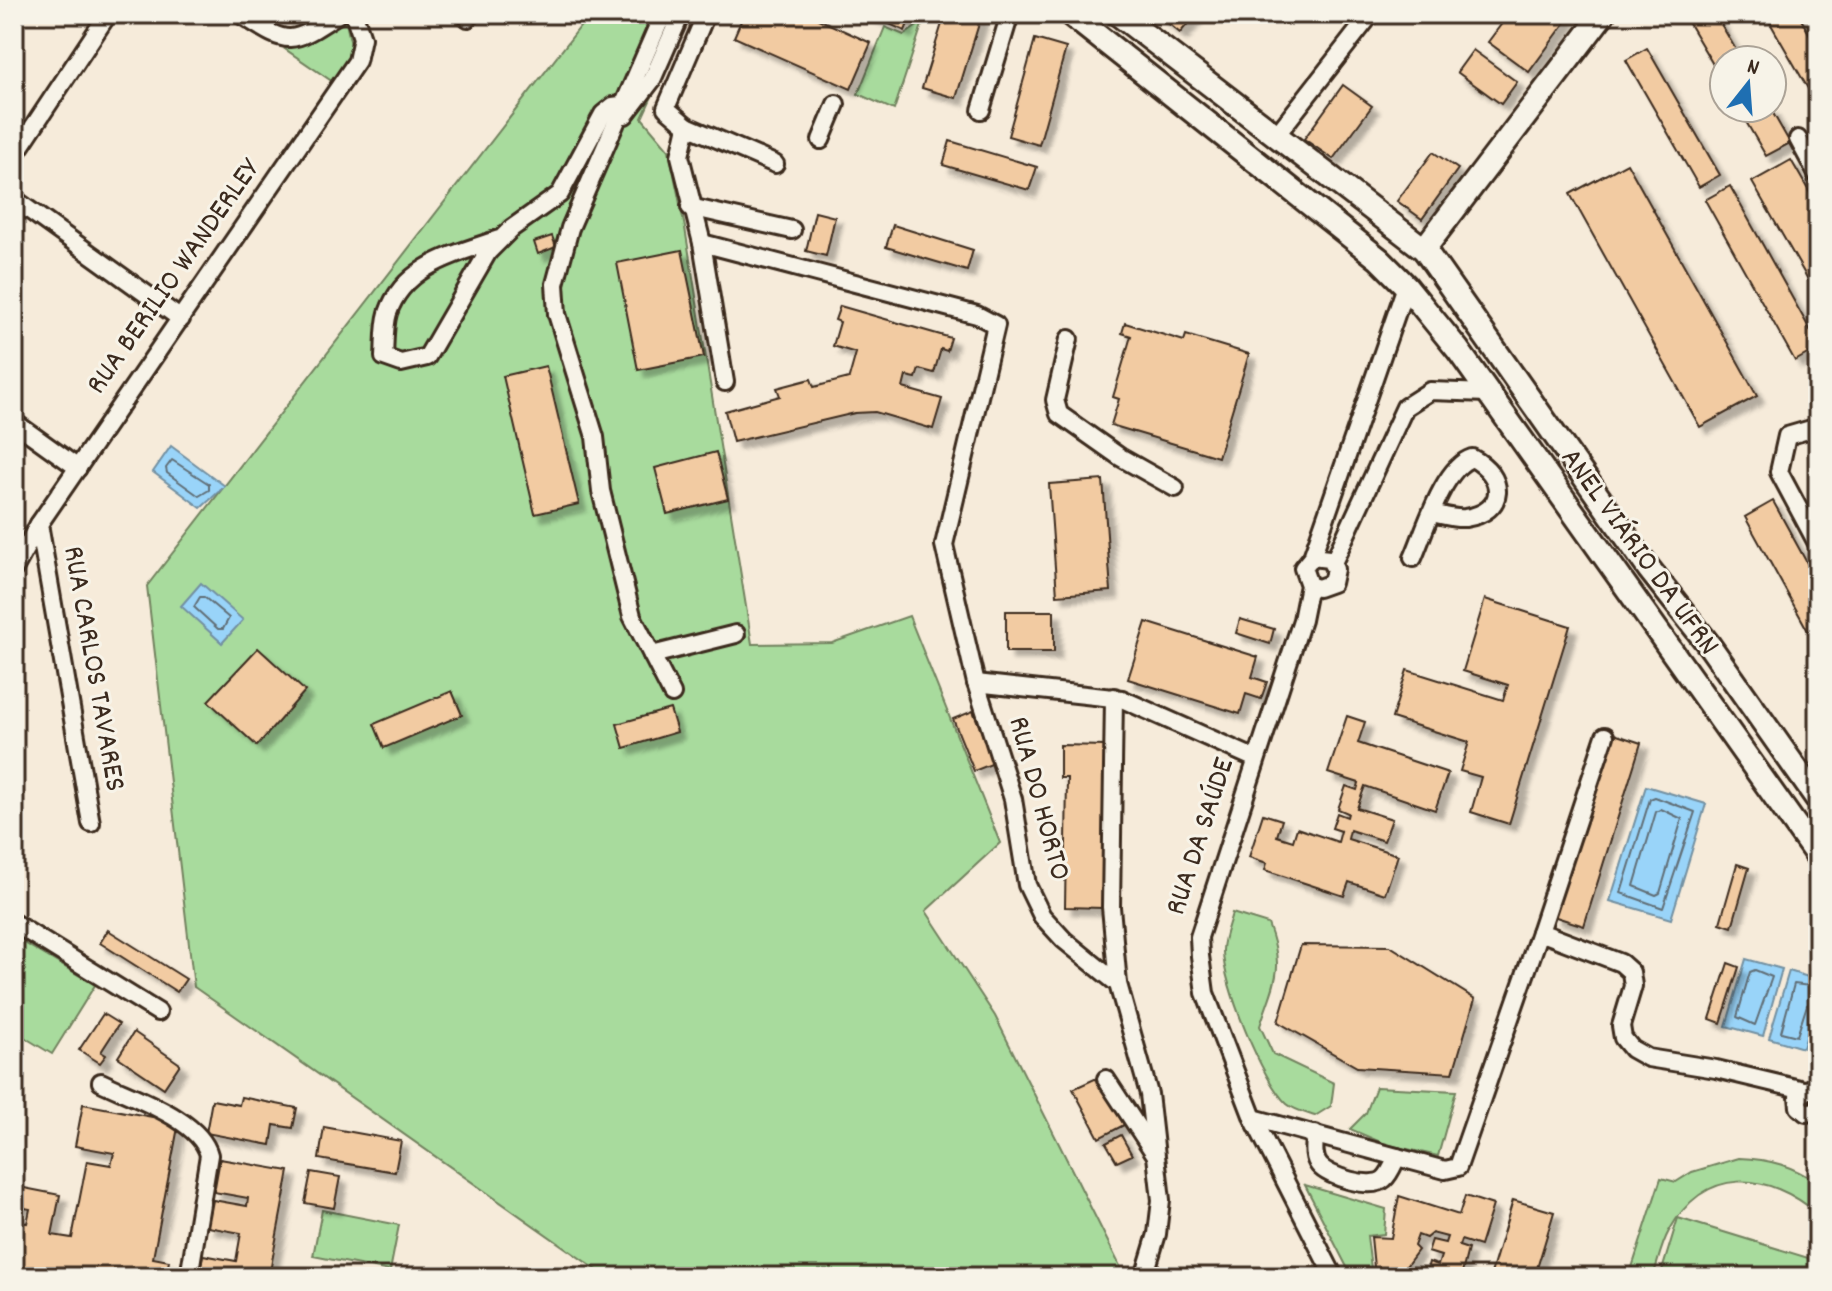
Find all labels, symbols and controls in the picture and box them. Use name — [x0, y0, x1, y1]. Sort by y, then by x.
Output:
north arrow — [1708, 44, 1788, 124]
text: N — [1743, 52, 1763, 85]
street label: RUA BERILIO WANDERLEY — [77, 151, 273, 404]
street label: ANEL VIÁRIO DA UFRN — [1548, 440, 1728, 666]
street label: RUA CARLOS TAVARES — [49, 543, 135, 795]
street label: RUA DO HORTO — [994, 712, 1080, 886]
street label: RUA DA SAÚDE — [1156, 752, 1248, 921]

